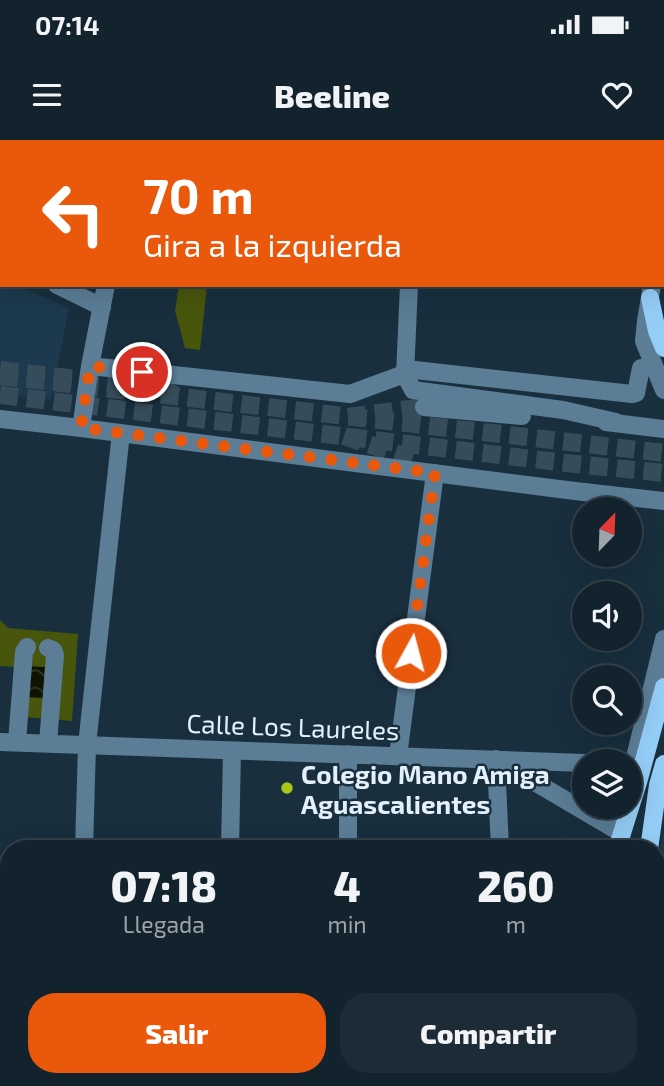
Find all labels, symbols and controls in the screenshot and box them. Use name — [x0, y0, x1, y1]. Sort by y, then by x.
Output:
text: 07:14 — [35, 9, 100, 40]
icon: menu — [28, 76, 66, 114]
text: Beeline — [274, 76, 390, 114]
icon: heart — [598, 76, 636, 114]
text: 70 m — [143, 165, 254, 224]
icon: left — [28, 168, 119, 259]
text: Gira a la izquierda — [143, 225, 402, 263]
pin — [112, 342, 172, 402]
icon: arrive — [123, 353, 161, 391]
north arrow — [572, 497, 642, 567]
map controls — [572, 497, 642, 819]
button: sound — [572, 581, 642, 651]
position arrow — [374, 616, 448, 690]
button: search — [572, 665, 642, 735]
street label: Calle Los Laureles — [186, 707, 400, 745]
button: layers — [572, 749, 642, 819]
place label: Colegio Mano Amiga Aguascalientes — [301, 758, 550, 819]
marker: Colegio Mano Amiga Aguascalientes — [279, 780, 295, 796]
text: 07:18 — [111, 860, 217, 910]
text: 4 — [333, 860, 361, 910]
text: 260 — [477, 860, 554, 910]
text: Llegada — [123, 910, 205, 938]
text: min — [327, 910, 367, 938]
text: m — [506, 910, 526, 938]
button: Salir — [28, 993, 326, 1073]
button: Compartir — [340, 993, 637, 1073]

